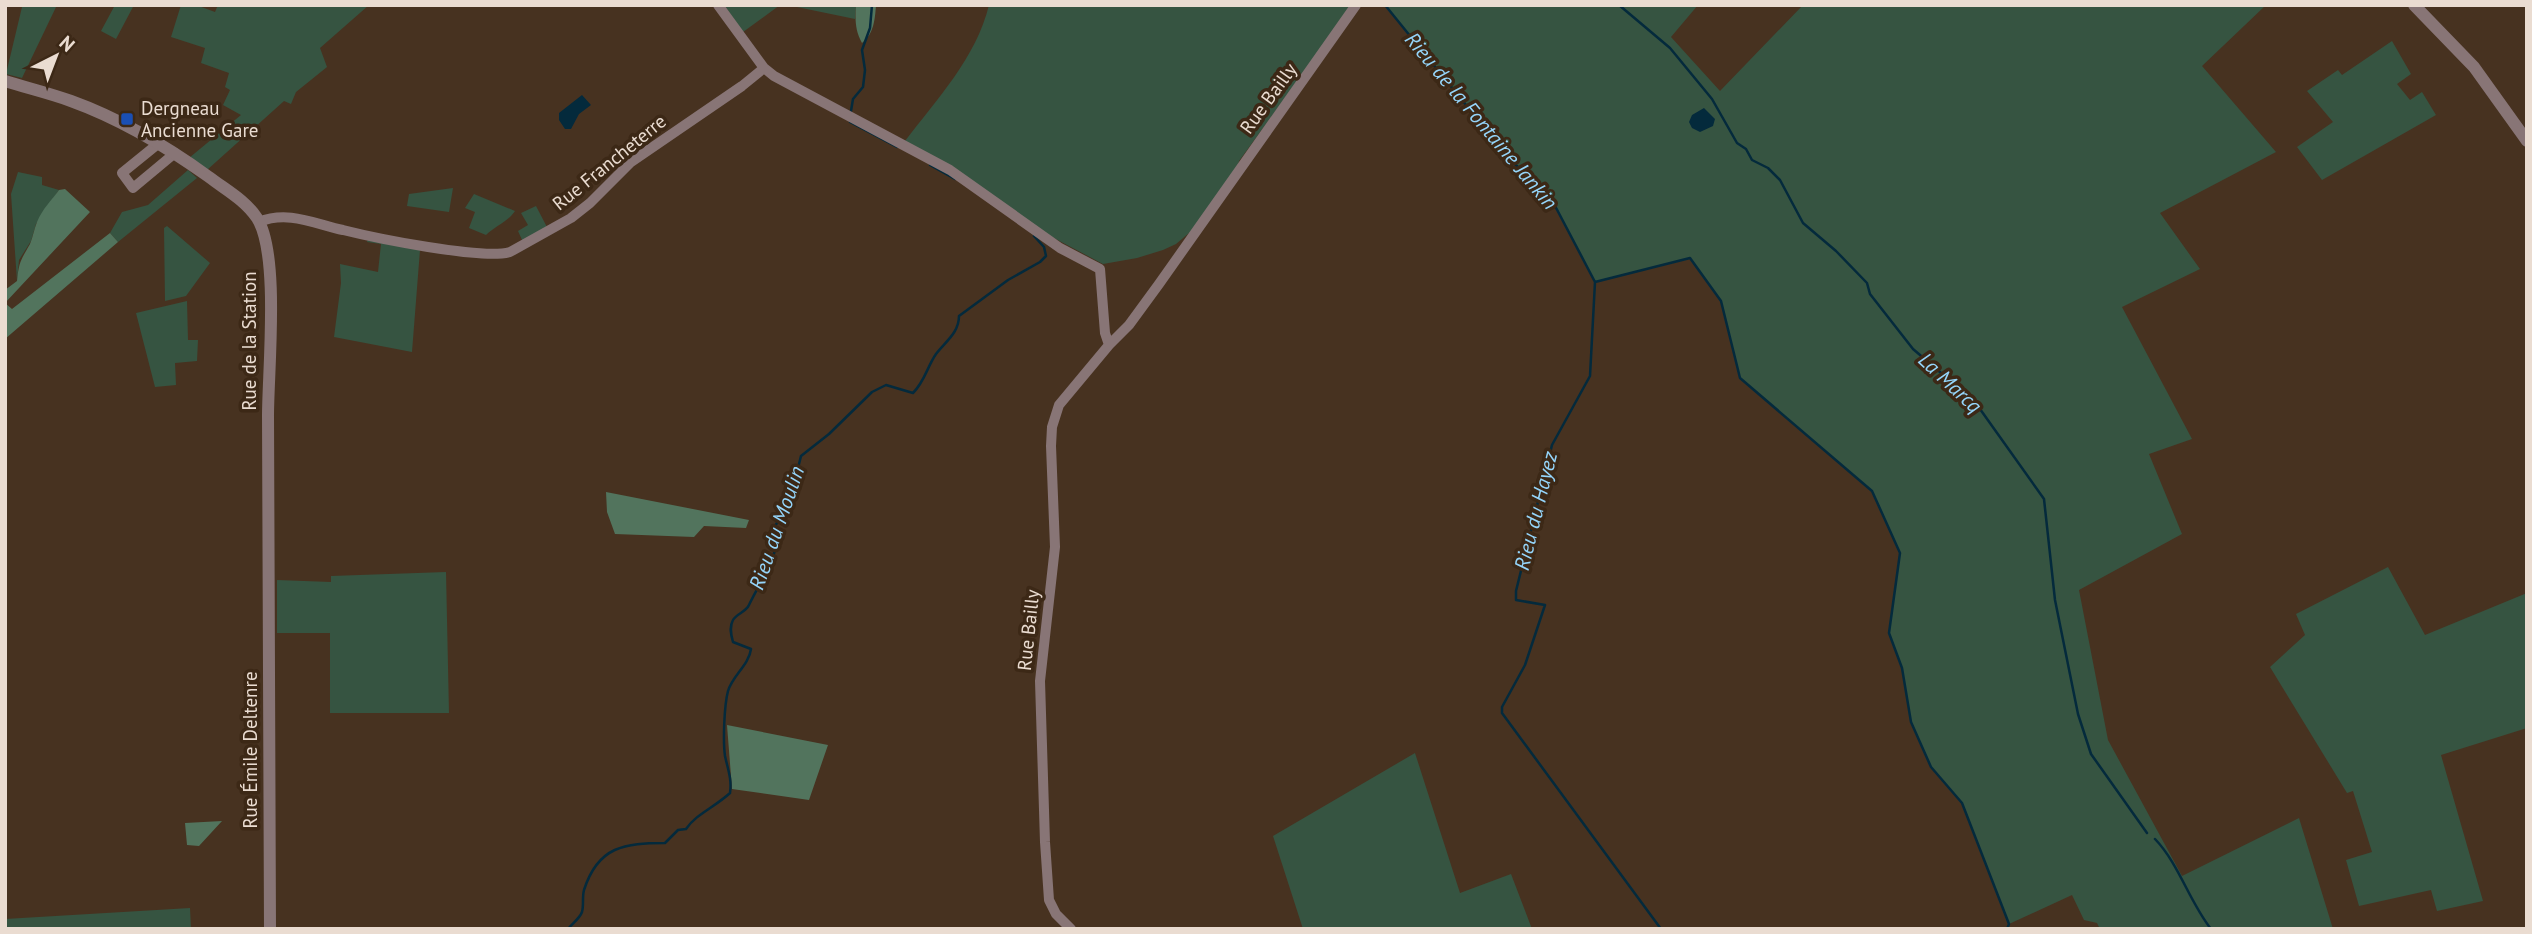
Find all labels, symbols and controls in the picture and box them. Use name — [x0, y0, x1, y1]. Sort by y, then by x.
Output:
north arrow — [21, 21, 91, 91]
water label: Rieu de la Fontaine Jankin — [1399, 26, 1564, 215]
text: N — [55, 30, 80, 56]
street label: Rue Bailly — [1234, 58, 1302, 138]
place label: Dergneau Ancienne Gare — [141, 96, 259, 142]
street label: Rue Francheterre — [547, 109, 671, 215]
marker: Dergneau Ancienne Gare — [119, 111, 135, 127]
street label: Rue de la Station — [237, 271, 261, 411]
water label: La Marcq — [1913, 346, 1988, 419]
water label: Rieu du Hayez — [1508, 448, 1564, 573]
water label: Rieu du Moulin — [743, 462, 810, 593]
street label: Rue Bailly — [1012, 588, 1044, 672]
street label: Rue Émile Deltenre — [238, 671, 262, 829]

